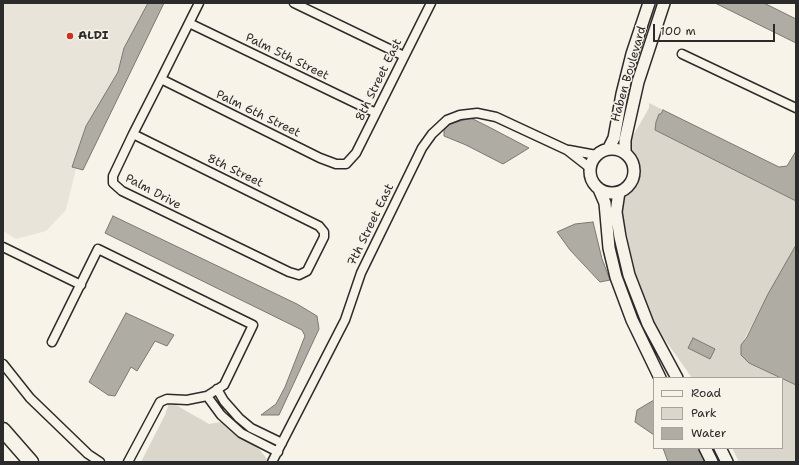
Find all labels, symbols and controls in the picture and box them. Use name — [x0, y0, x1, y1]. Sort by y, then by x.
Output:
scale bar — [655, 16, 777, 42]
text: 100 m — [660, 23, 696, 39]
street label: Haben Boulevard — [608, 24, 650, 124]
place label: ALDI — [78, 29, 108, 43]
marker: ALDI — [65, 31, 75, 41]
street label: Palm 5th Street — [243, 31, 331, 83]
street label: 8th Street East — [353, 36, 405, 124]
street label: Palm 6th Street — [214, 87, 302, 141]
street label: 8th Street — [205, 151, 265, 191]
street label: Palm Drive — [123, 171, 183, 213]
street label: 7th Street East — [345, 181, 397, 269]
legend — [653, 377, 783, 449]
text: Road — [691, 385, 721, 401]
text: Park — [691, 405, 717, 421]
text: Water — [691, 425, 726, 441]

